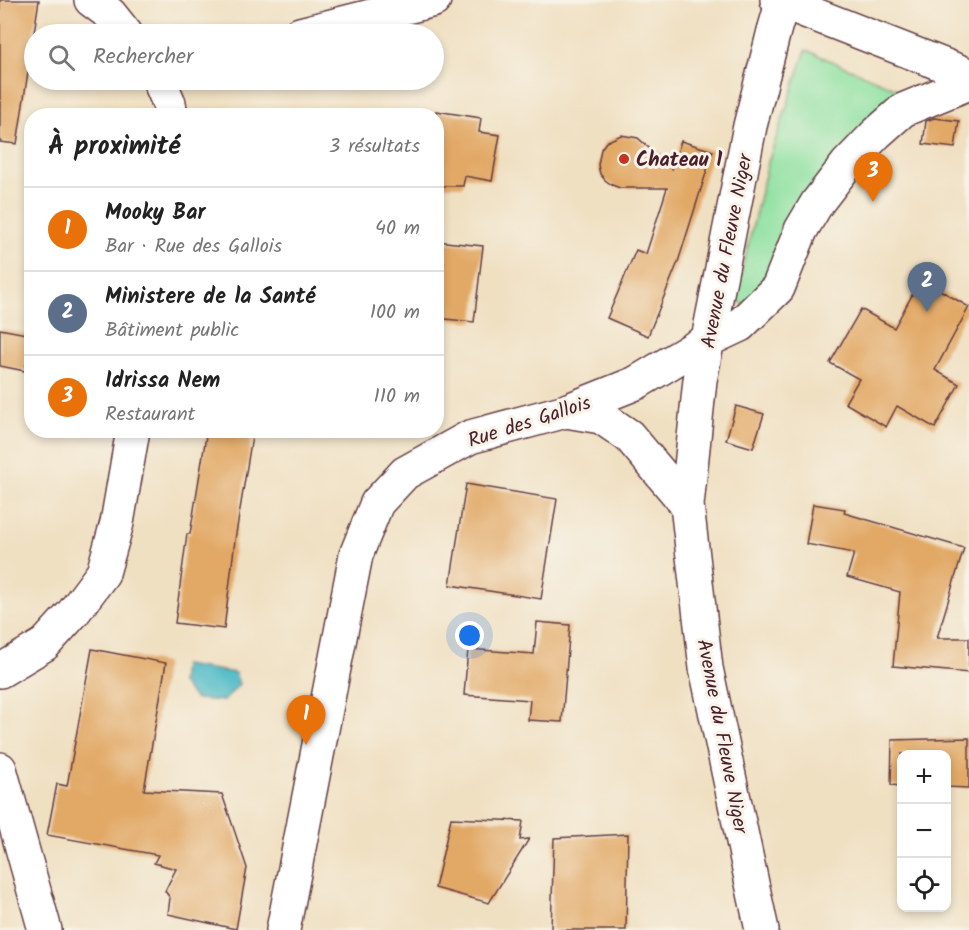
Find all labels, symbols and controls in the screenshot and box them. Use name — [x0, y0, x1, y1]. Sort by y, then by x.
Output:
search box — [24, 24, 444, 90]
text: Rechercher — [93, 40, 193, 75]
icon: search — [45, 41, 78, 74]
text: À proximité — [48, 126, 180, 168]
text: 3 résultats — [329, 131, 420, 163]
place label: Chateau 1 — [636, 145, 722, 177]
street label: Avenue du Fleuve Niger — [693, 150, 763, 351]
marker: Chateau 1 — [617, 152, 631, 166]
pin: 3 — [854, 152, 892, 202]
text: Mooky Bar — [105, 196, 205, 231]
text: 1 — [64, 213, 71, 245]
text: 40 m — [375, 213, 420, 245]
text: Bar · Rue des Gallois — [105, 231, 282, 263]
pin: 2 — [908, 262, 946, 312]
text: Ministere de la Santé — [105, 280, 315, 315]
text: 2 — [62, 297, 73, 329]
text: 100 m — [370, 297, 420, 329]
text: Bâtiment public — [105, 315, 239, 347]
text: Idrissa Nem — [105, 364, 220, 399]
text: 3 — [62, 381, 73, 413]
text: 110 m — [374, 381, 420, 413]
street label: Rue des Gallois — [464, 388, 596, 458]
text: Restaurant — [105, 399, 195, 431]
your location — [455, 621, 484, 650]
street label: Avenue du Fleuve Niger — [686, 636, 756, 838]
pin: 1 — [286, 696, 326, 745]
map controls — [897, 750, 951, 912]
button: + — [897, 750, 951, 804]
button: − — [897, 804, 951, 858]
button: locate — [897, 858, 951, 912]

